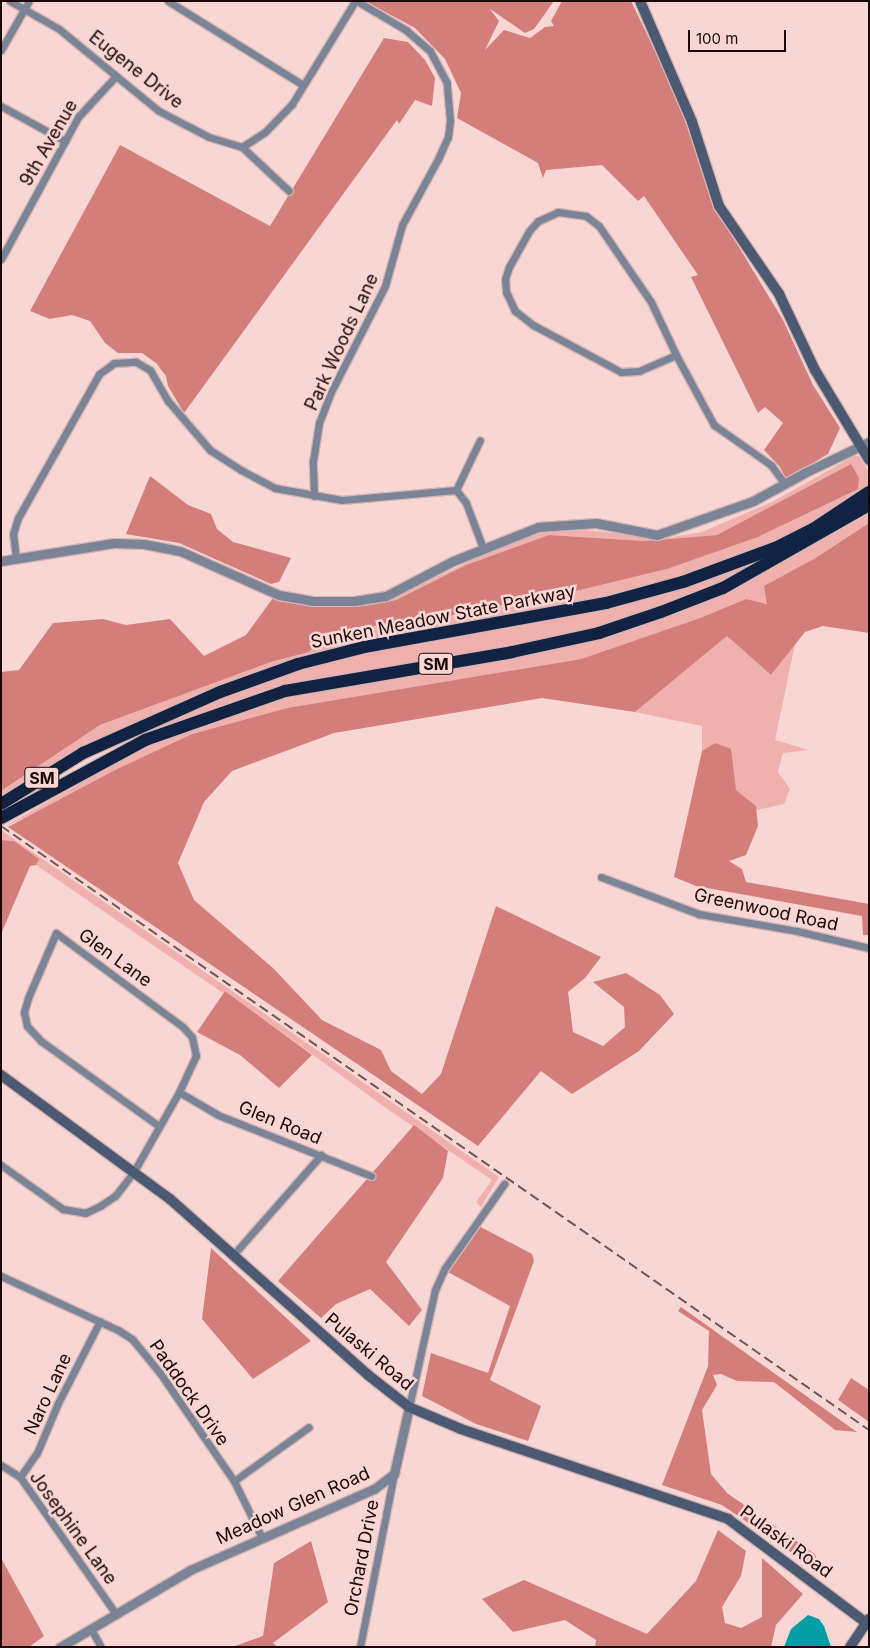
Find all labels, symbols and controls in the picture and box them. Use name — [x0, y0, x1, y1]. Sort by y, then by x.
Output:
scale bar — [690, 20, 788, 52]
street label: Eugene Drive — [84, 26, 188, 114]
text: 100 m — [696, 29, 738, 48]
street label: 9th Avenue — [16, 96, 82, 190]
street label: Park Woods Lane — [301, 270, 383, 414]
street label: Sunken Meadow State Parkway — [309, 581, 577, 653]
road number: SM — [417, 651, 455, 678]
road number: SM — [23, 764, 61, 791]
street label: Greenwood Road — [692, 884, 840, 936]
street label: Glen Lane — [74, 924, 156, 992]
street label: Glen Road — [235, 1097, 325, 1149]
street label: Pulaski Road — [320, 1309, 418, 1395]
street label: Paddock Drive — [144, 1336, 234, 1450]
street label: Naro Lane — [20, 1350, 76, 1438]
street label: Meadow Glen Road — [213, 1462, 373, 1550]
street label: Josephine Lane — [25, 1467, 121, 1589]
street label: Orchard Drive — [340, 1498, 384, 1618]
street label: Pulaski Road — [736, 1501, 836, 1583]

